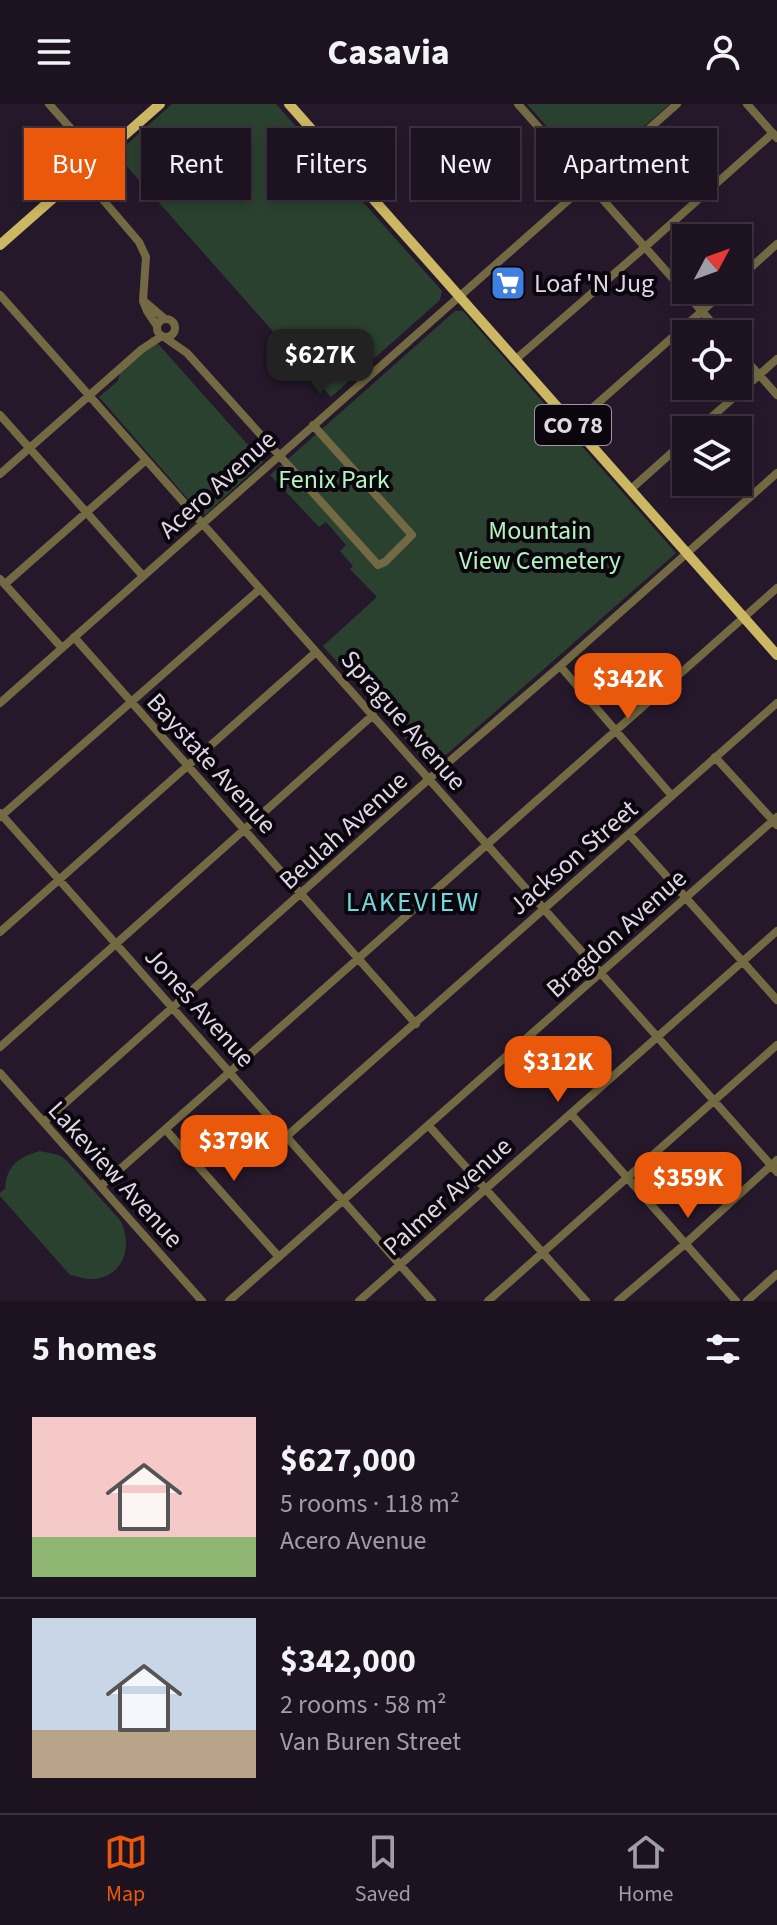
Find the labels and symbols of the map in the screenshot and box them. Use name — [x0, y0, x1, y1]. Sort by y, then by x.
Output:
north arrow — [672, 224, 752, 304]
supermarket icon: Loaf 'N Jug — [489, 264, 527, 302]
place label: Loaf 'N Jug — [534, 265, 654, 302]
pin: $627K — [264, 329, 376, 397]
road number: CO 78 — [535, 405, 611, 445]
street label: Acero Avenue — [151, 422, 284, 547]
park label: Fenix Park — [278, 461, 390, 498]
park label: Mountain View Cemetery — [459, 512, 621, 579]
street label: Sprague Avenue — [332, 642, 475, 799]
pin: $342K — [572, 653, 684, 721]
street label: Baystate Avenue — [138, 685, 285, 842]
street label: Beulah Avenue — [271, 763, 416, 898]
street label: Jackson Street — [501, 791, 646, 924]
street label: Bragdon Avenue — [538, 860, 695, 1007]
district label: LAKEVIEW — [346, 882, 480, 922]
street label: Jones Avenue — [136, 939, 264, 1075]
pin: $312K — [502, 1036, 614, 1104]
street label: Lakeview Avenue — [39, 1093, 192, 1256]
pin: $379K — [178, 1115, 290, 1183]
street label: Palmer Avenue — [375, 1128, 520, 1264]
pin: $359K — [632, 1152, 744, 1220]

